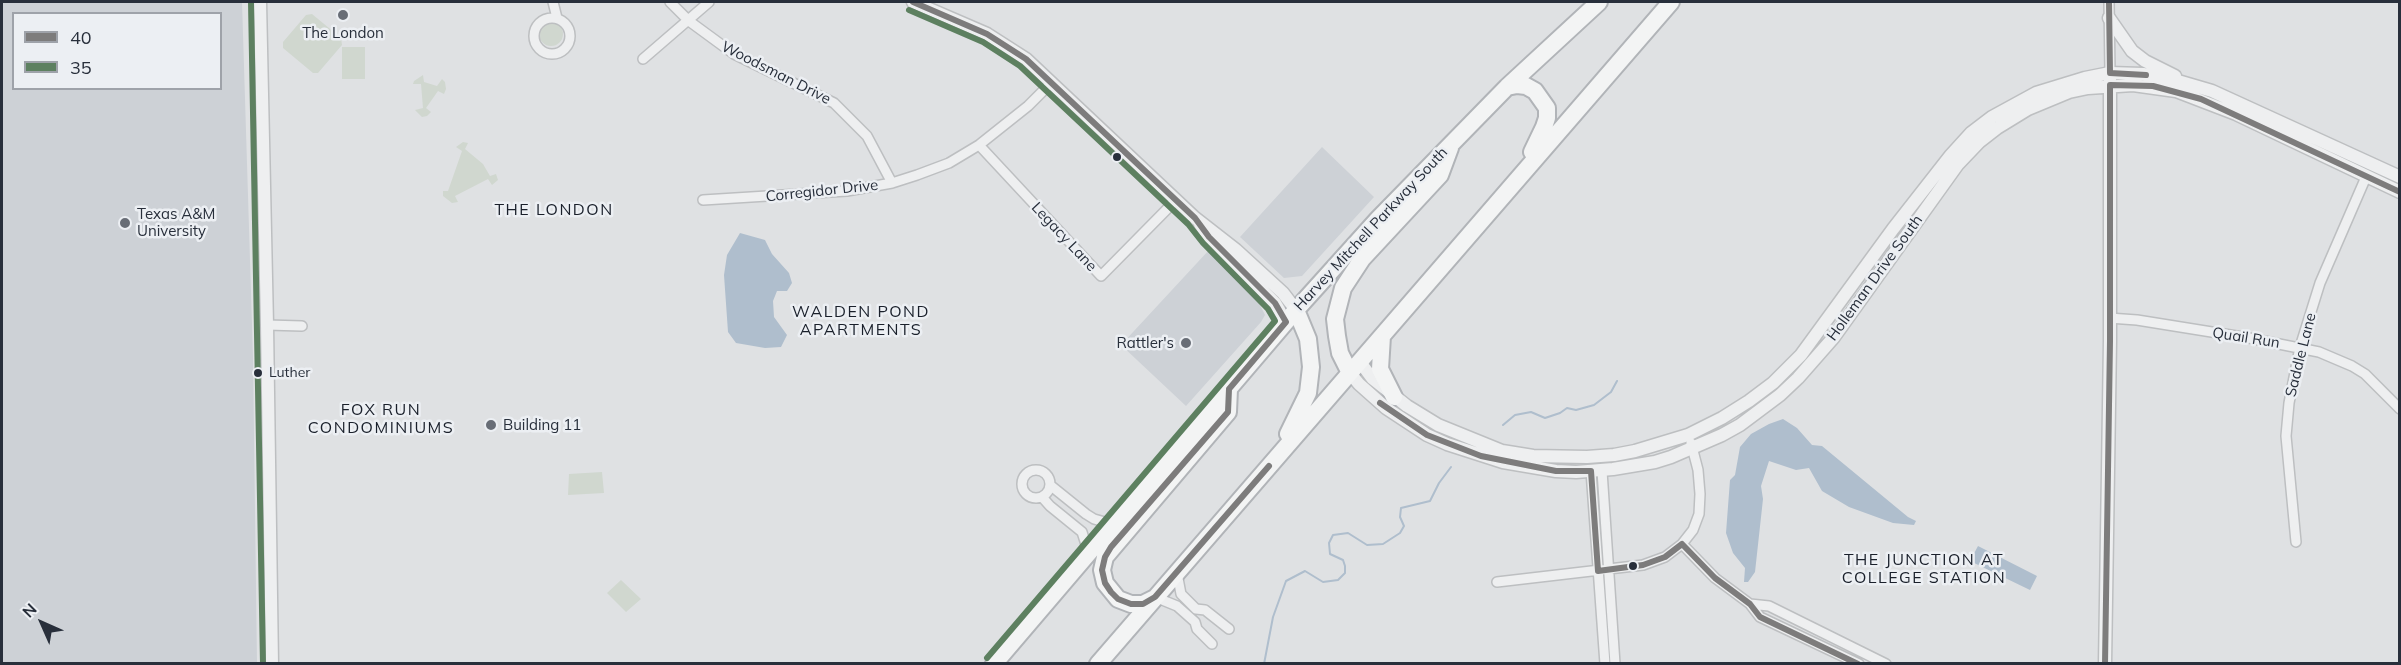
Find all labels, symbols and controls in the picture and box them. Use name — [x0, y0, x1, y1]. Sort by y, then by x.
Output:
marker: The London — [336, 8, 350, 22]
legend — [12, 12, 222, 90]
place label: The London — [302, 24, 384, 42]
text: 40 — [70, 26, 92, 49]
street label: Woodsman Drive — [718, 38, 834, 108]
text: 35 — [70, 56, 92, 79]
street label: Harvey Mitchell Parkway South — [1290, 144, 1452, 314]
unlabelled marker — [1111, 151, 1123, 163]
street label: Corregidor Drive — [765, 176, 879, 206]
street label: Legacy Lane — [1027, 199, 1101, 275]
district label: THE LONDON — [494, 200, 614, 220]
place label: Texas A&M University — [137, 205, 215, 240]
street label: Holleman Drive South — [1823, 212, 1927, 344]
marker: Texas A&M University — [118, 216, 132, 230]
district label: WALDEN POND APARTMENTS — [792, 302, 930, 340]
street label: Saddle Lane — [2282, 311, 2320, 399]
street label: Quail Run — [2211, 324, 2281, 352]
place label: Rattler's — [1116, 334, 1174, 352]
marker: Rattler's — [1179, 336, 1193, 350]
place label: Luther — [269, 365, 310, 381]
marker: Luther — [252, 367, 264, 379]
district label: FOX RUN CONDOMINIUMS — [308, 400, 454, 438]
place label: Building 11 — [503, 416, 581, 434]
marker: Building 11 — [484, 418, 498, 432]
district label: THE JUNCTION AT COLLEGE STATION — [1842, 550, 2006, 588]
unlabelled marker — [1627, 560, 1639, 572]
north arrow — [12, 593, 72, 653]
text: N — [18, 599, 41, 622]

